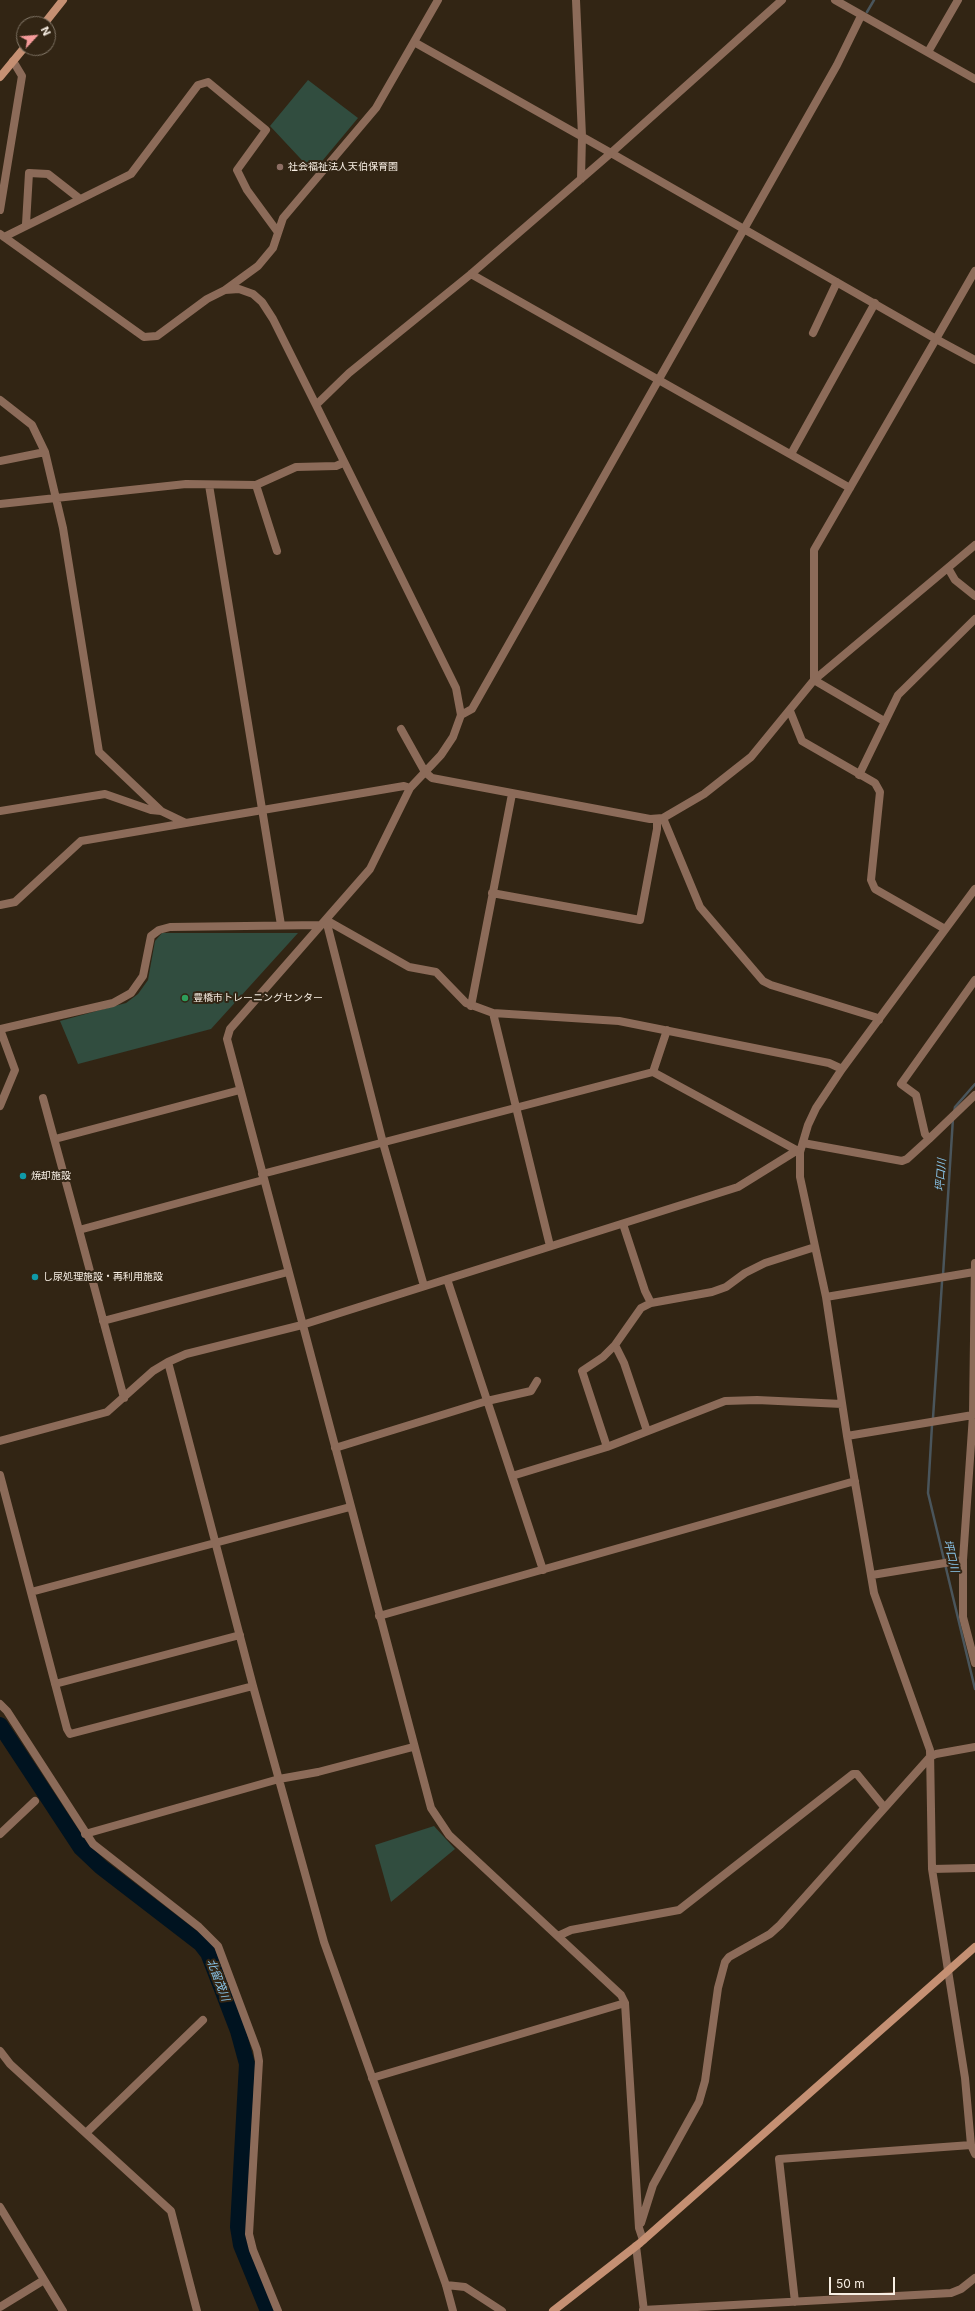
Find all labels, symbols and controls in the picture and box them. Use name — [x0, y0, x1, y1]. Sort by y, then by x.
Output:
north arrow — [16, 16, 56, 56]
text: N — [38, 24, 54, 38]
place label: 社会福祉法人天伯保育園 — [288, 161, 398, 173]
marker: 社会福祉法人天伯保育園 — [275, 162, 285, 172]
place label: 豊橋市トレーニングセンター — [193, 992, 323, 1004]
marker: 豊橋市トレーニングセンター — [180, 993, 190, 1003]
water label: 坪口川 — [933, 1158, 949, 1192]
place label: 焼却施設 — [31, 1170, 71, 1182]
marker: 焼却施設 — [18, 1171, 28, 1181]
place label: し尿処理施設・再利用施設 — [43, 1271, 163, 1283]
marker: し尿処理施設・再利用施設 — [30, 1272, 40, 1282]
water label: 坪口川 — [941, 1538, 961, 1574]
water label: 北留茂川 — [204, 1957, 232, 2003]
scale bar — [831, 2269, 897, 2295]
text: 50 m — [836, 2276, 865, 2291]

